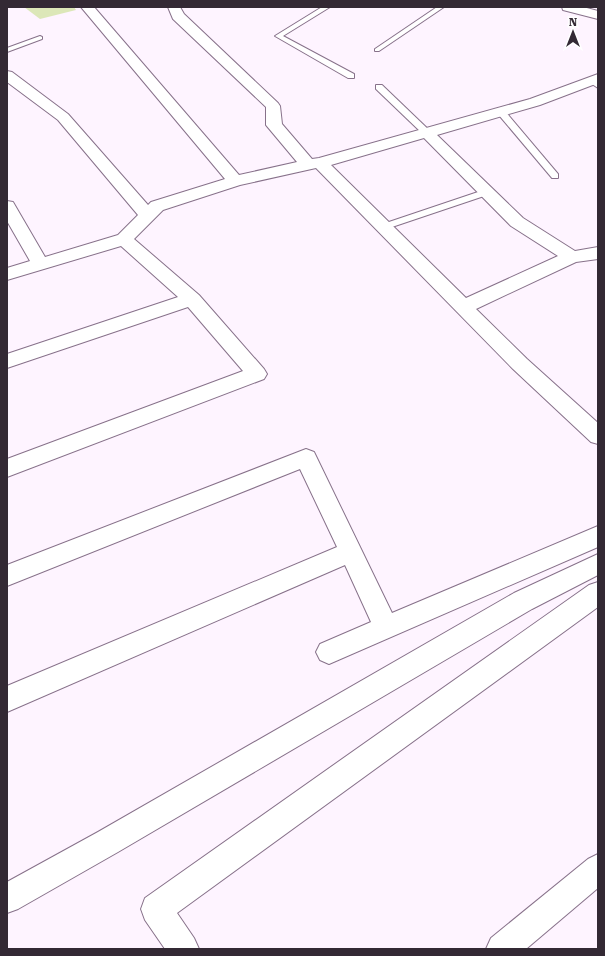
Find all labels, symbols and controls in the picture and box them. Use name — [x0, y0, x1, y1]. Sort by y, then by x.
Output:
north arrow — [553, 12, 593, 52]
text: N — [569, 16, 578, 29]

